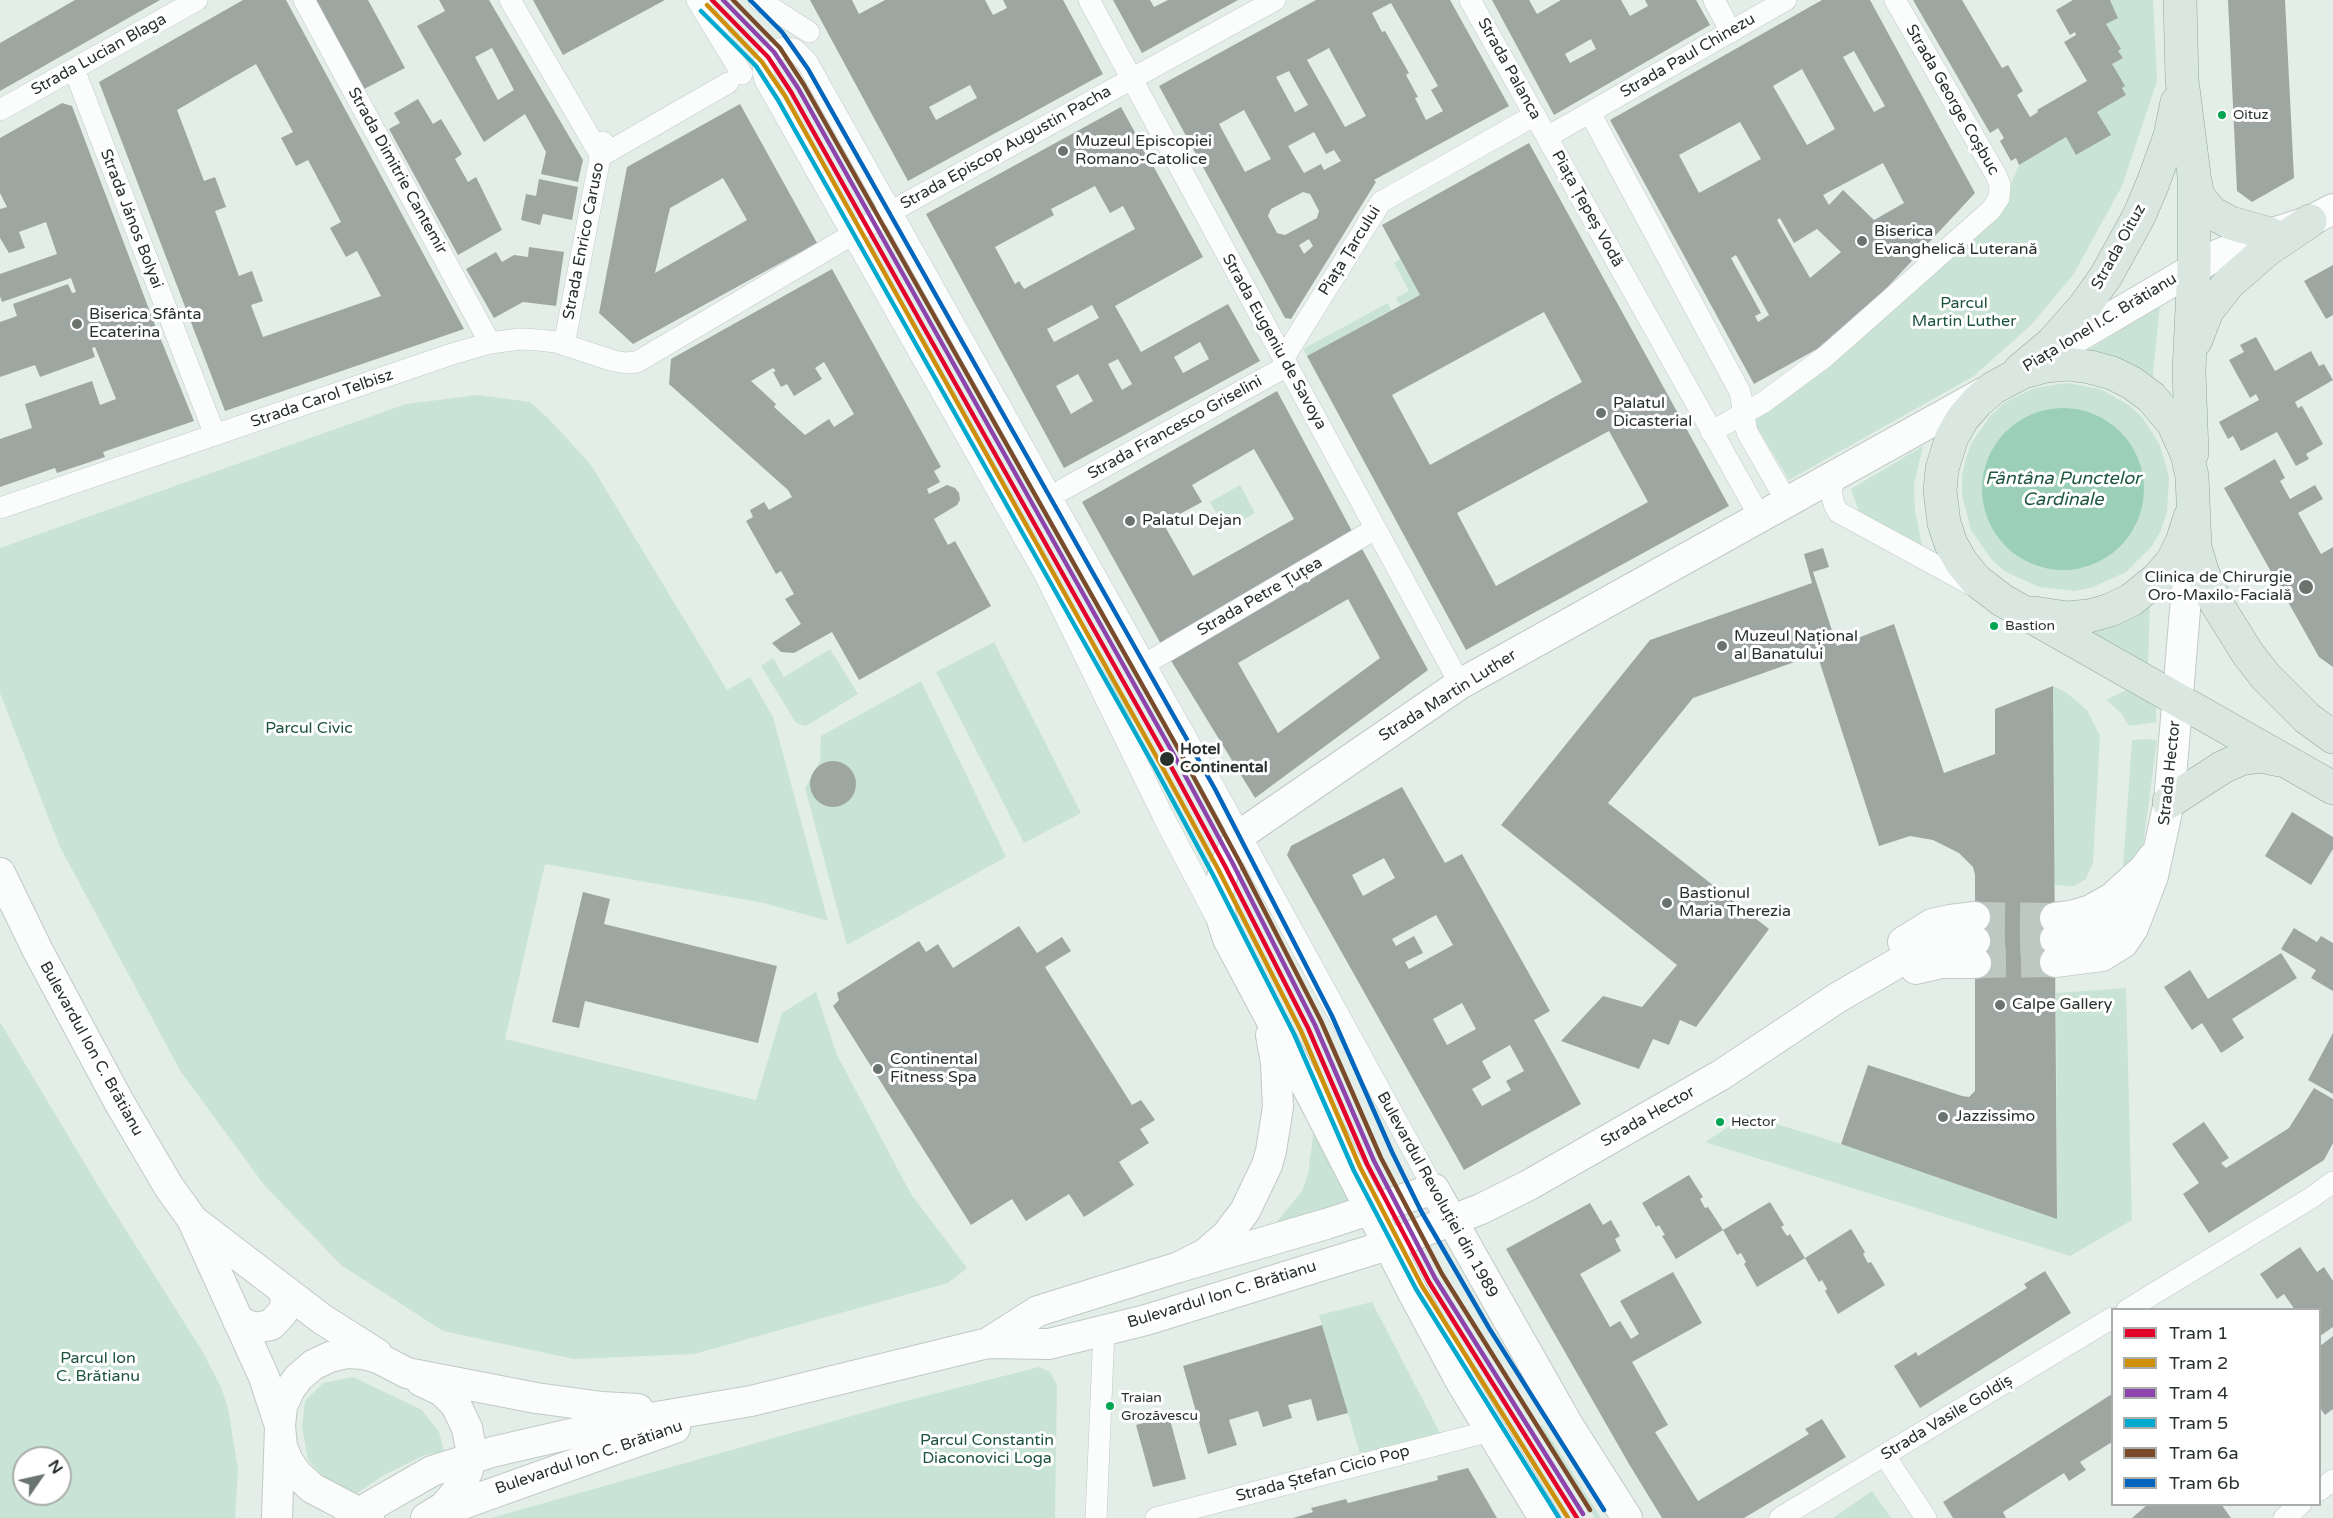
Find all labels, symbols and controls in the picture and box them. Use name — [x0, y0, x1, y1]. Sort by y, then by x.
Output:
street label: Strada Lucian Blaga — [28, 10, 170, 100]
street label: Strada Paul Chinezu — [1617, 10, 1759, 102]
street label: Strada Palanca — [1473, 15, 1545, 123]
street label: Strada George Coșbuc — [1901, 21, 2003, 179]
street label: Strada Episcop Augustin Pacha — [897, 82, 1115, 214]
street label: Strada Dimitrie Cantemir — [343, 84, 451, 258]
place label: Oituz — [2233, 107, 2269, 123]
marker: Oituz — [2216, 109, 2228, 121]
place label: Muzeul Episcopiei Romano-Catolice — [1075, 132, 1212, 170]
marker: Muzeul Episcopiei Romano-Catolice — [1056, 144, 1070, 158]
street label: Strada János Bolyai — [96, 147, 166, 291]
street label: Piața Țepeș Vodă — [1547, 147, 1627, 271]
street label: Strada Enrico Caruso — [559, 161, 609, 321]
street label: Strada Oituz — [2088, 201, 2150, 293]
street label: Piața Țarcului — [1315, 203, 1385, 299]
place label: Biserica Evanghelică Luterană — [1874, 222, 2037, 260]
marker: Biserica Evanghelică Luterană — [1855, 234, 1869, 248]
street label: Strada Eugeniu de Savoya — [1218, 251, 1330, 433]
street label: Piața Ionel I.C. Brătianu — [2020, 269, 2180, 377]
park label: Parcul Martin Luther — [1912, 294, 2016, 332]
place label: Biserica Sfânta Ecaterina — [89, 305, 201, 343]
marker: Biserica Sfânta Ecaterina — [70, 317, 84, 331]
street label: Strada Carol Telbisz — [248, 366, 396, 432]
street label: Strada Francesco Griselini — [1084, 372, 1266, 484]
place label: Palatul Dicasterial — [1613, 394, 1692, 432]
marker: Palatul Dicasterial — [1594, 406, 1608, 420]
water label: Fântâna Punctelor Cardinale — [1985, 468, 2141, 510]
place label: Palatul Dejan — [1142, 511, 1242, 531]
marker: Palatul Dejan — [1123, 514, 1137, 528]
street label: Strada Petre Țuțea — [1194, 553, 1326, 641]
place label: Clinica de Chirurgie Oro-Maxilo-Facială — [2144, 568, 2292, 606]
marker: Clinica de Chirurgie Oro-Maxilo-Facială — [2297, 578, 2315, 596]
place label: Bastion — [2005, 618, 2055, 634]
marker: Bastion — [1988, 620, 2000, 632]
place label: Muzeul Național al Banatului — [1734, 627, 1858, 665]
marker: Muzeul Național al Banatului — [1715, 639, 1729, 653]
street label: Strada Martin Luther — [1376, 646, 1520, 746]
park label: Parcul Civic — [265, 719, 353, 739]
street label: Strada Hector — [2155, 720, 2185, 826]
place label: Hotel Continental — [1180, 740, 1268, 778]
marker: Hotel Continental — [1158, 750, 1176, 768]
place label: Bastionul Maria Therezia — [1679, 884, 1791, 922]
marker: Bastionul Maria Therezia — [1660, 896, 1674, 910]
street label: Bulevardul Ion C. Brătianu — [35, 958, 147, 1140]
place label: Calpe Gallery — [2012, 995, 2112, 1015]
marker: Calpe Gallery — [1993, 998, 2007, 1012]
place label: Continental Fitness Spa — [890, 1050, 978, 1088]
marker: Continental Fitness Spa — [871, 1062, 885, 1076]
street label: Strada Hector — [1598, 1082, 1698, 1152]
street label: Bulevardul Revoluției din 1989 — [1372, 1089, 1502, 1301]
place label: Jazzissimo — [1955, 1107, 2035, 1127]
marker: Jazzissimo — [1936, 1110, 1950, 1124]
place label: Hector — [1731, 1114, 1776, 1130]
marker: Hector — [1714, 1116, 1726, 1128]
street label: Bulevardul Ion C. Brătianu — [1125, 1257, 1319, 1333]
legend — [2111, 1308, 2321, 1506]
text: Tram 1 — [2169, 1322, 2228, 1344]
park label: Parcul Ion C. Brătianu — [56, 1349, 140, 1387]
text: Tram 2 — [2169, 1352, 2228, 1374]
street label: Strada Vasile Goldiș — [1878, 1371, 2016, 1465]
text: Tram 4 — [2169, 1382, 2228, 1404]
place label: Traian Grozăvescu — [1121, 1390, 1198, 1422]
marker: Traian Grozăvescu — [1104, 1400, 1116, 1412]
text: Tram 5 — [2169, 1412, 2228, 1434]
street label: Bulevardul Ion C. Brătianu — [493, 1417, 685, 1499]
park label: Parcul Constantin Diaconovici Loga — [920, 1431, 1054, 1469]
street label: Strada Ștefan Cicio Pop — [1234, 1442, 1412, 1506]
text: Tram 6a — [2169, 1442, 2239, 1464]
north arrow — [12, 1446, 72, 1506]
text: N — [43, 1456, 67, 1478]
text: Tram 6b — [2169, 1472, 2240, 1494]

